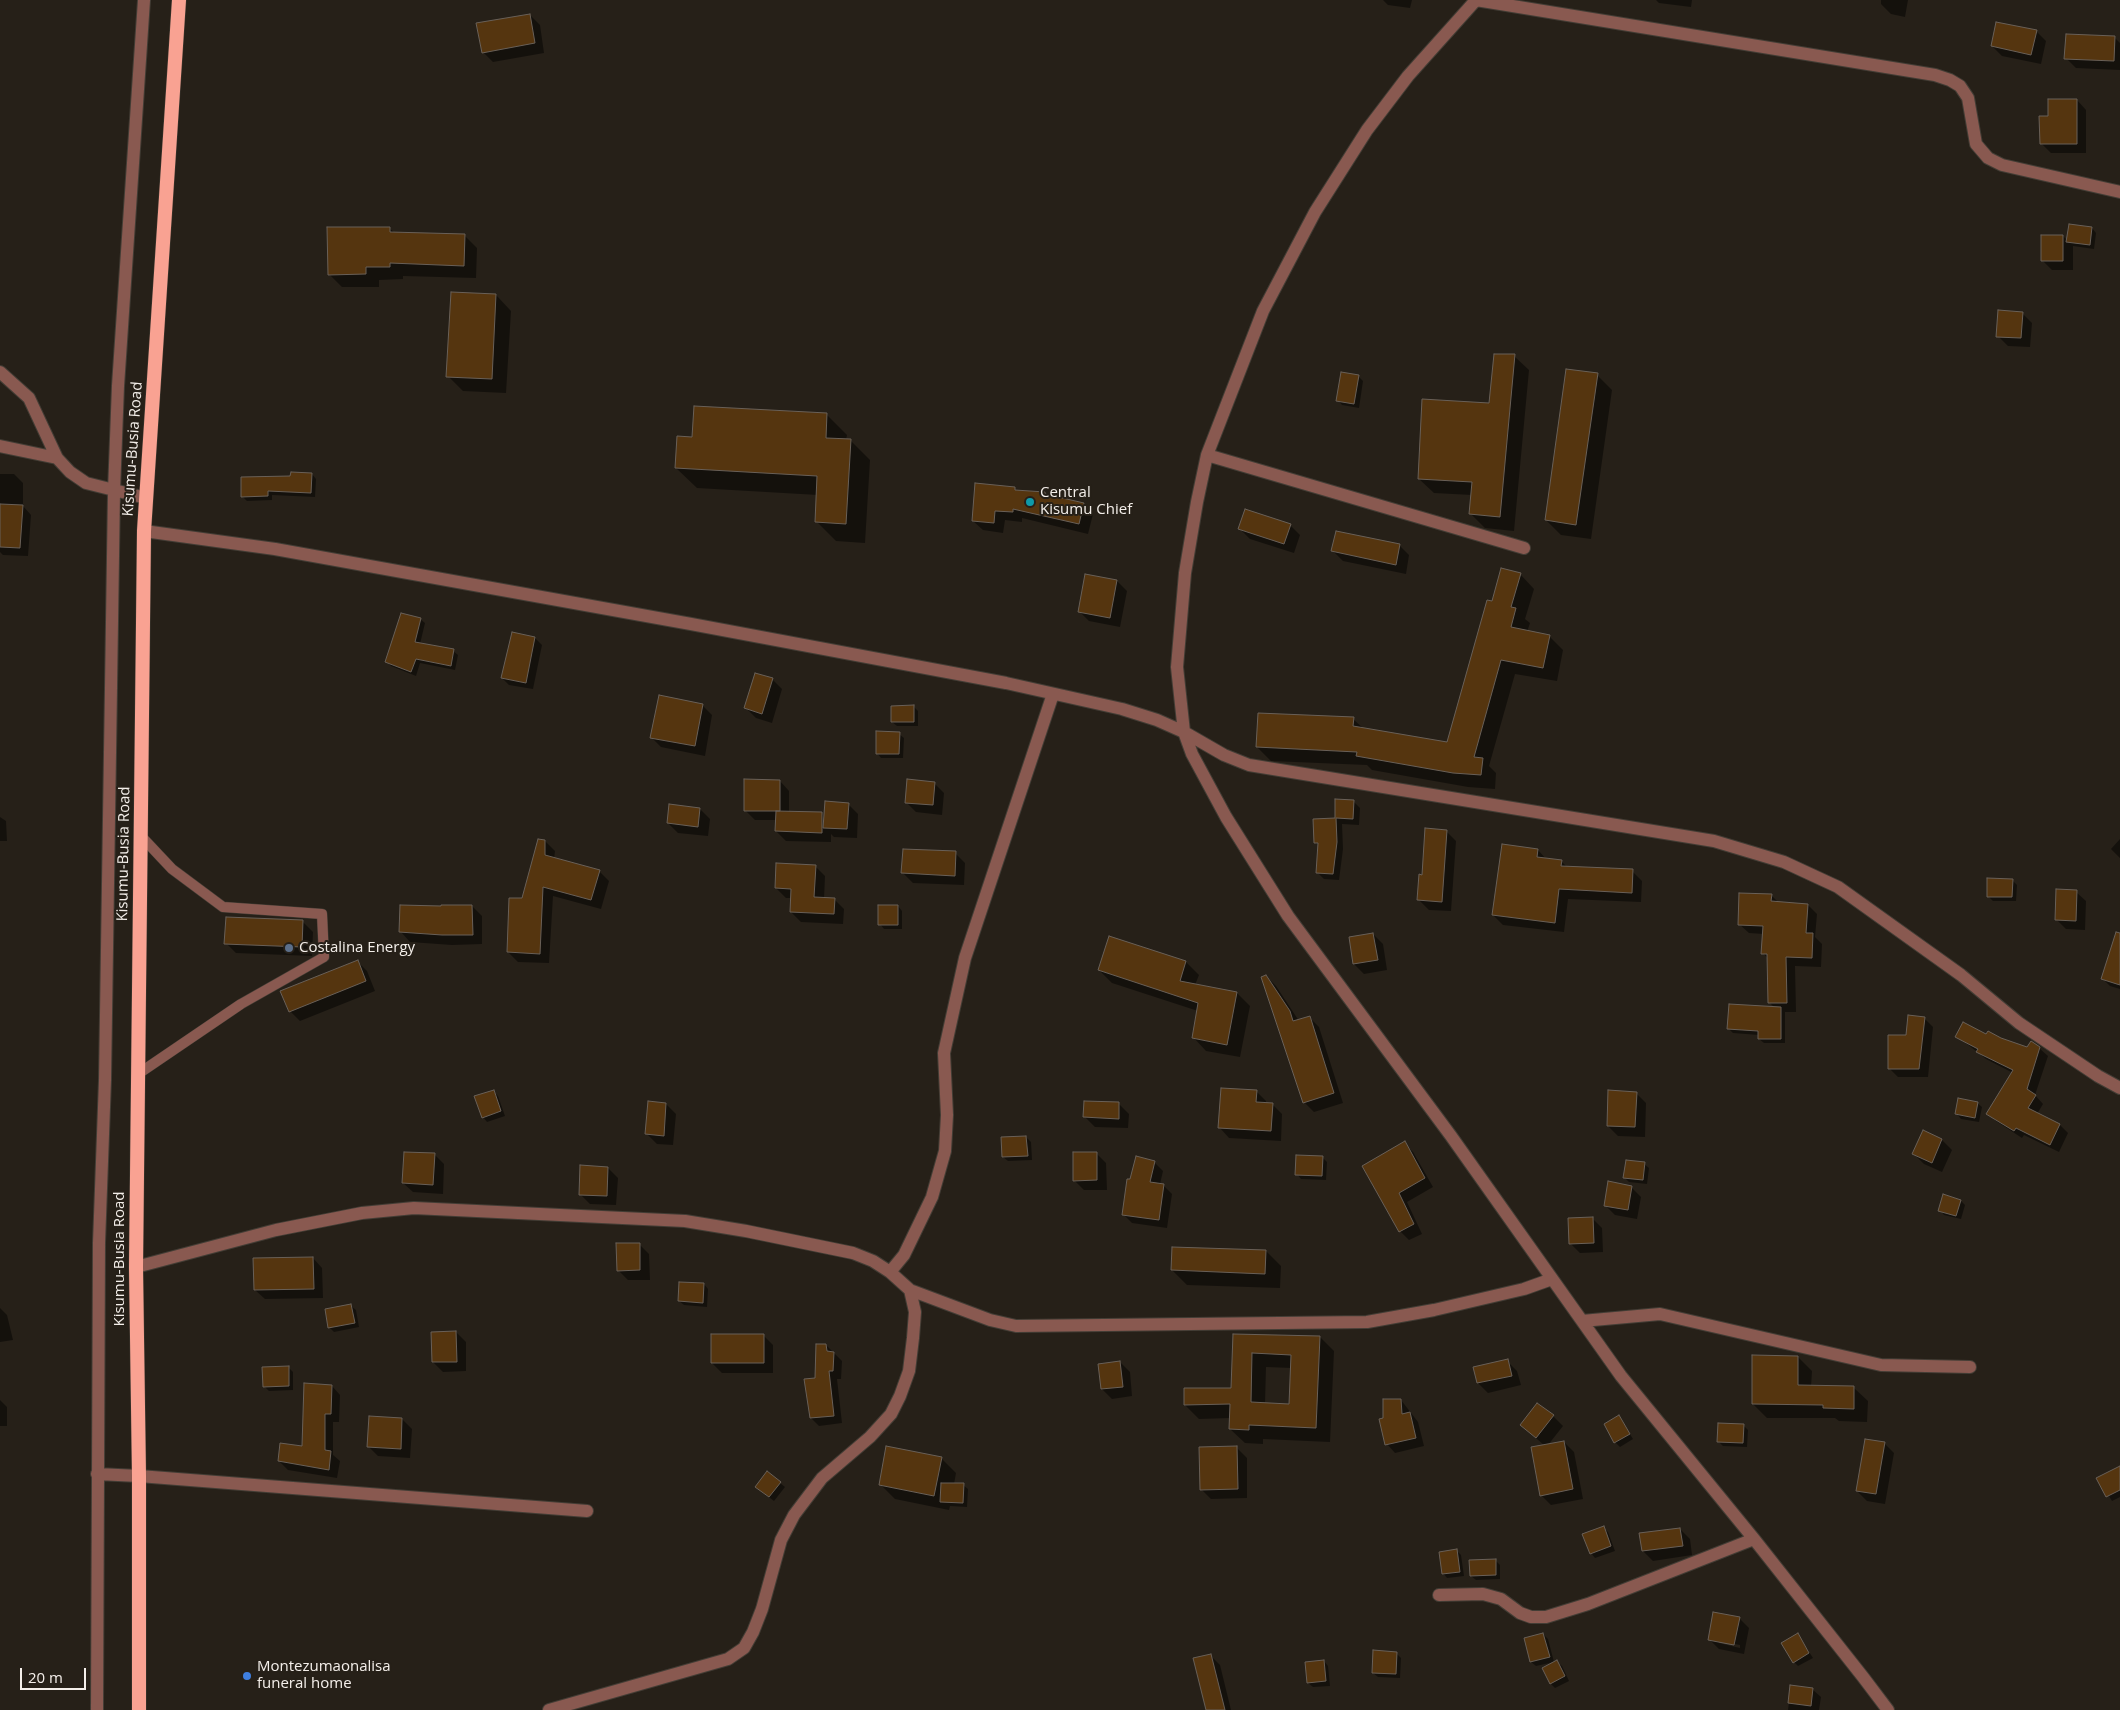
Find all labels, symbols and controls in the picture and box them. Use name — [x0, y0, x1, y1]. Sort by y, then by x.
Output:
street label: Kisumu-Busia Road — [119, 381, 147, 517]
place label: Central Kisumu Chief — [1040, 484, 1132, 519]
marker: Central Kisumu Chief — [1024, 496, 1036, 508]
street label: Kisumu-Busia Road — [114, 786, 134, 922]
place label: Costalina Energy — [299, 939, 415, 957]
marker: Costalina Energy — [283, 942, 295, 954]
street label: Kisumu-Busia Road — [111, 1191, 129, 1327]
scale bar — [22, 1658, 89, 1690]
place label: Montezumaonalisa funeral home — [257, 1658, 391, 1693]
text: 20 m — [28, 1667, 63, 1687]
marker: Montezumaonalisa funeral home — [241, 1670, 253, 1682]

